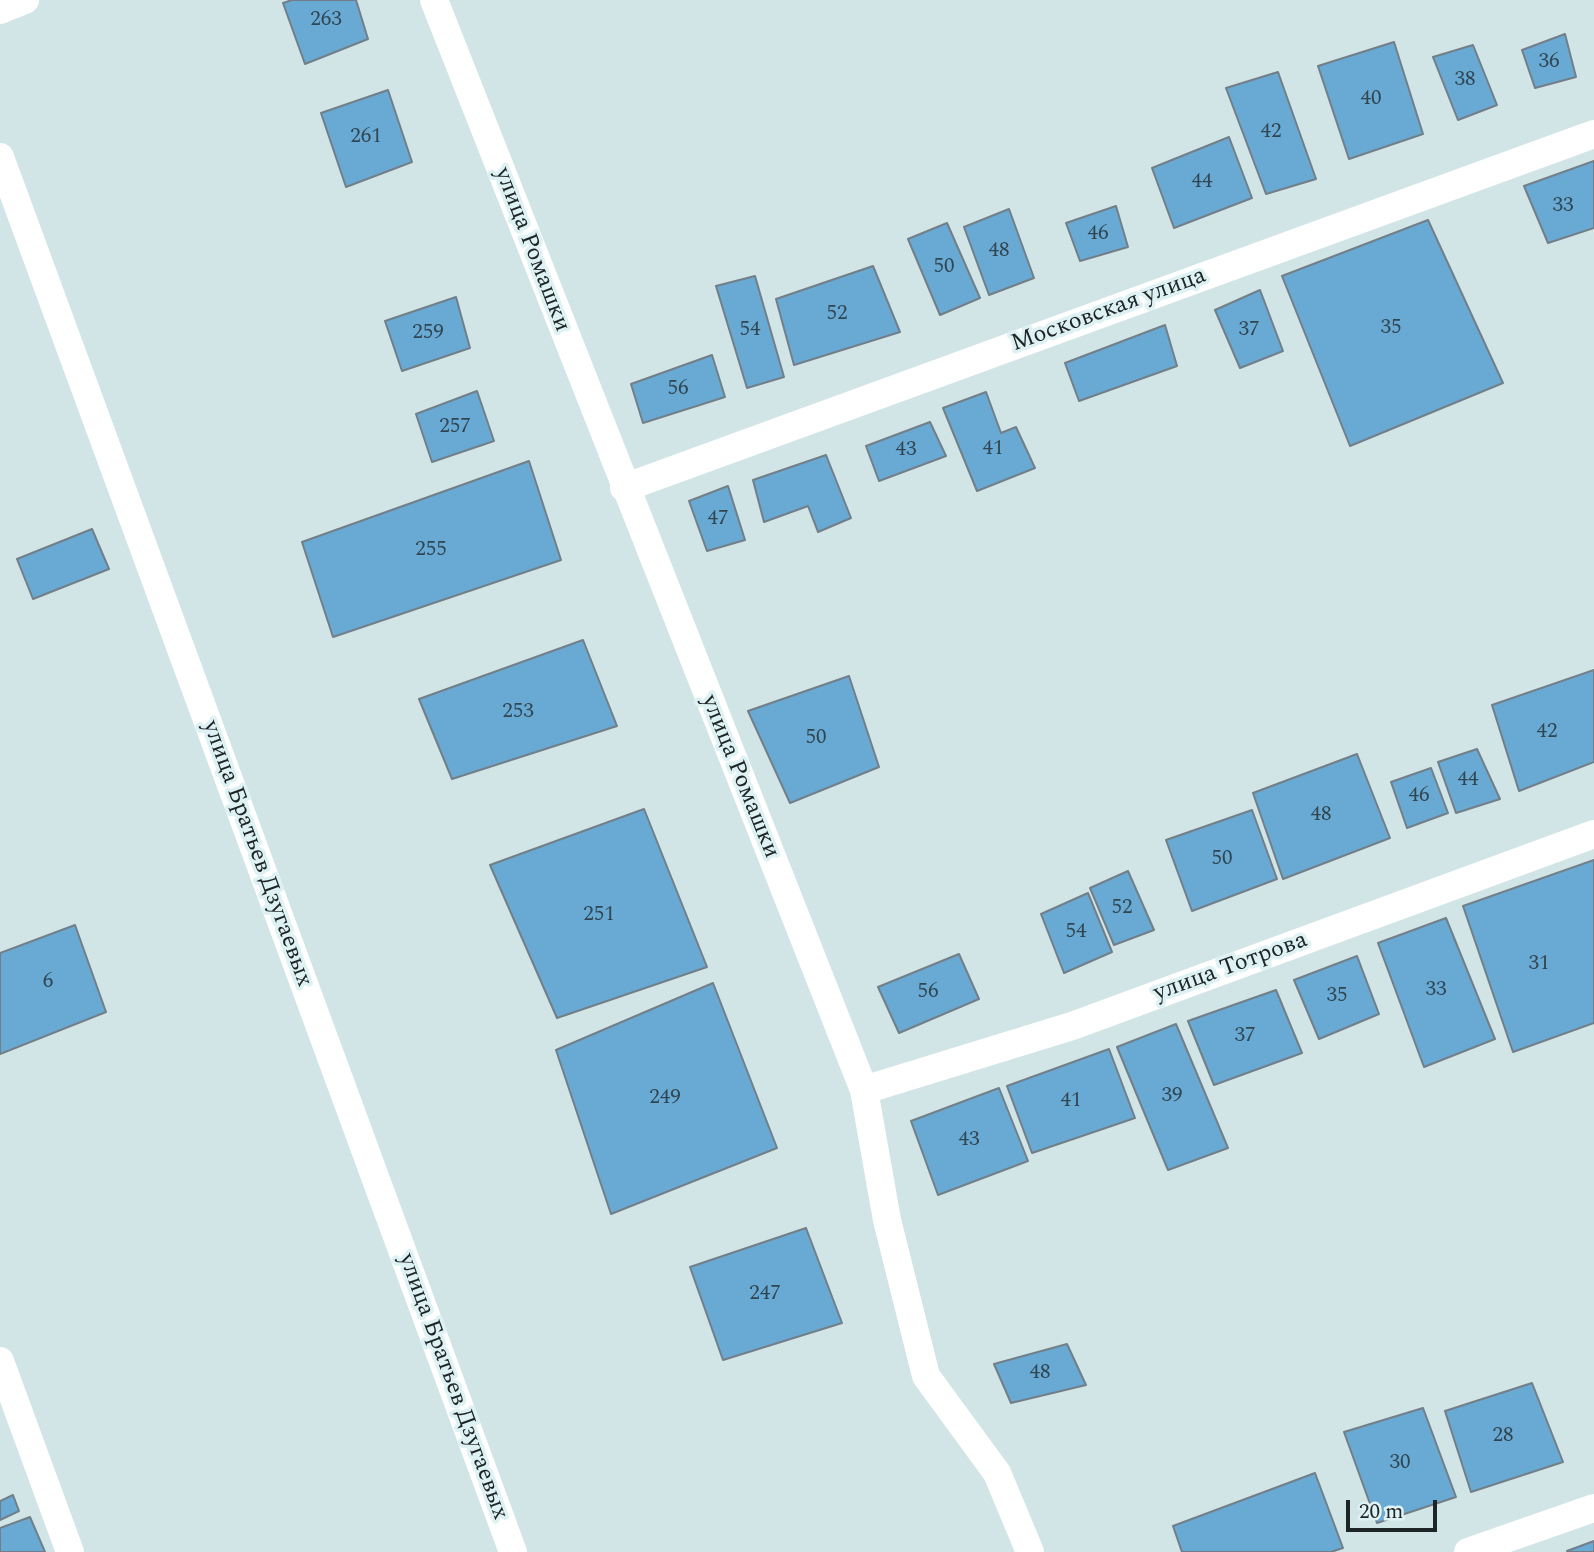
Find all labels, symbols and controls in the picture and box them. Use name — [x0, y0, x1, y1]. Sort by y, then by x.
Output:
house number: 263 — [310, 8, 342, 34]
house number: 36 — [1539, 50, 1559, 76]
house number: 38 — [1455, 68, 1475, 94]
house number: 40 — [1361, 87, 1381, 113]
house number: 42 — [1261, 120, 1281, 146]
house number: 261 — [350, 125, 382, 151]
street label: улица Ромашки — [486, 164, 576, 336]
house number: 44 — [1192, 170, 1212, 196]
house number: 33 — [1553, 194, 1573, 220]
house number: 46 — [1088, 222, 1108, 248]
house number: 48 — [989, 239, 1009, 265]
house number: 50 — [934, 255, 954, 281]
street label: Московская улица — [1008, 262, 1210, 360]
house number: 52 — [827, 302, 847, 328]
house number: 35 — [1381, 316, 1401, 342]
house number: 54 — [740, 318, 760, 344]
house number: 37 — [1239, 318, 1259, 344]
house number: 259 — [412, 321, 444, 347]
house number: 56 — [668, 377, 688, 403]
house number: 257 — [439, 415, 471, 441]
house number: 41 — [983, 437, 1003, 463]
house number: 43 — [896, 438, 916, 464]
house number: 47 — [708, 507, 728, 533]
house number: 255 — [415, 538, 447, 564]
street label: улица Ромашки — [693, 691, 785, 863]
house number: 253 — [502, 700, 534, 726]
street label: улица Братьев Дзугаевых — [194, 717, 318, 991]
house number: 42 — [1537, 720, 1557, 746]
house number: 50 — [806, 726, 826, 752]
house number: 44 — [1458, 768, 1478, 794]
house number: 46 — [1409, 784, 1429, 810]
house number: 48 — [1311, 803, 1331, 829]
house number: 50 — [1212, 847, 1232, 873]
house number: 52 — [1112, 896, 1132, 922]
house number: 251 — [583, 903, 615, 929]
house number: 54 — [1066, 920, 1086, 946]
street label: улица Тотрова — [1150, 927, 1312, 1009]
house number: 31 — [1529, 952, 1549, 978]
house number: 6 — [43, 970, 53, 996]
house number: 33 — [1426, 978, 1446, 1004]
house number: 56 — [918, 980, 938, 1006]
house number: 35 — [1327, 984, 1347, 1010]
house number: 37 — [1235, 1024, 1255, 1050]
house number: 39 — [1162, 1084, 1182, 1110]
house number: 249 — [649, 1086, 681, 1112]
house number: 41 — [1061, 1089, 1081, 1115]
house number: 43 — [959, 1128, 979, 1154]
street label: улица Братьев Дзугаевых — [390, 1250, 514, 1524]
house number: 247 — [749, 1282, 781, 1308]
house number: 48 — [1030, 1361, 1050, 1387]
house number: 28 — [1493, 1424, 1513, 1450]
house number: 30 — [1390, 1451, 1410, 1477]
scale bar — [1349, 1486, 1440, 1530]
text: 20 m — [1359, 1496, 1403, 1528]

